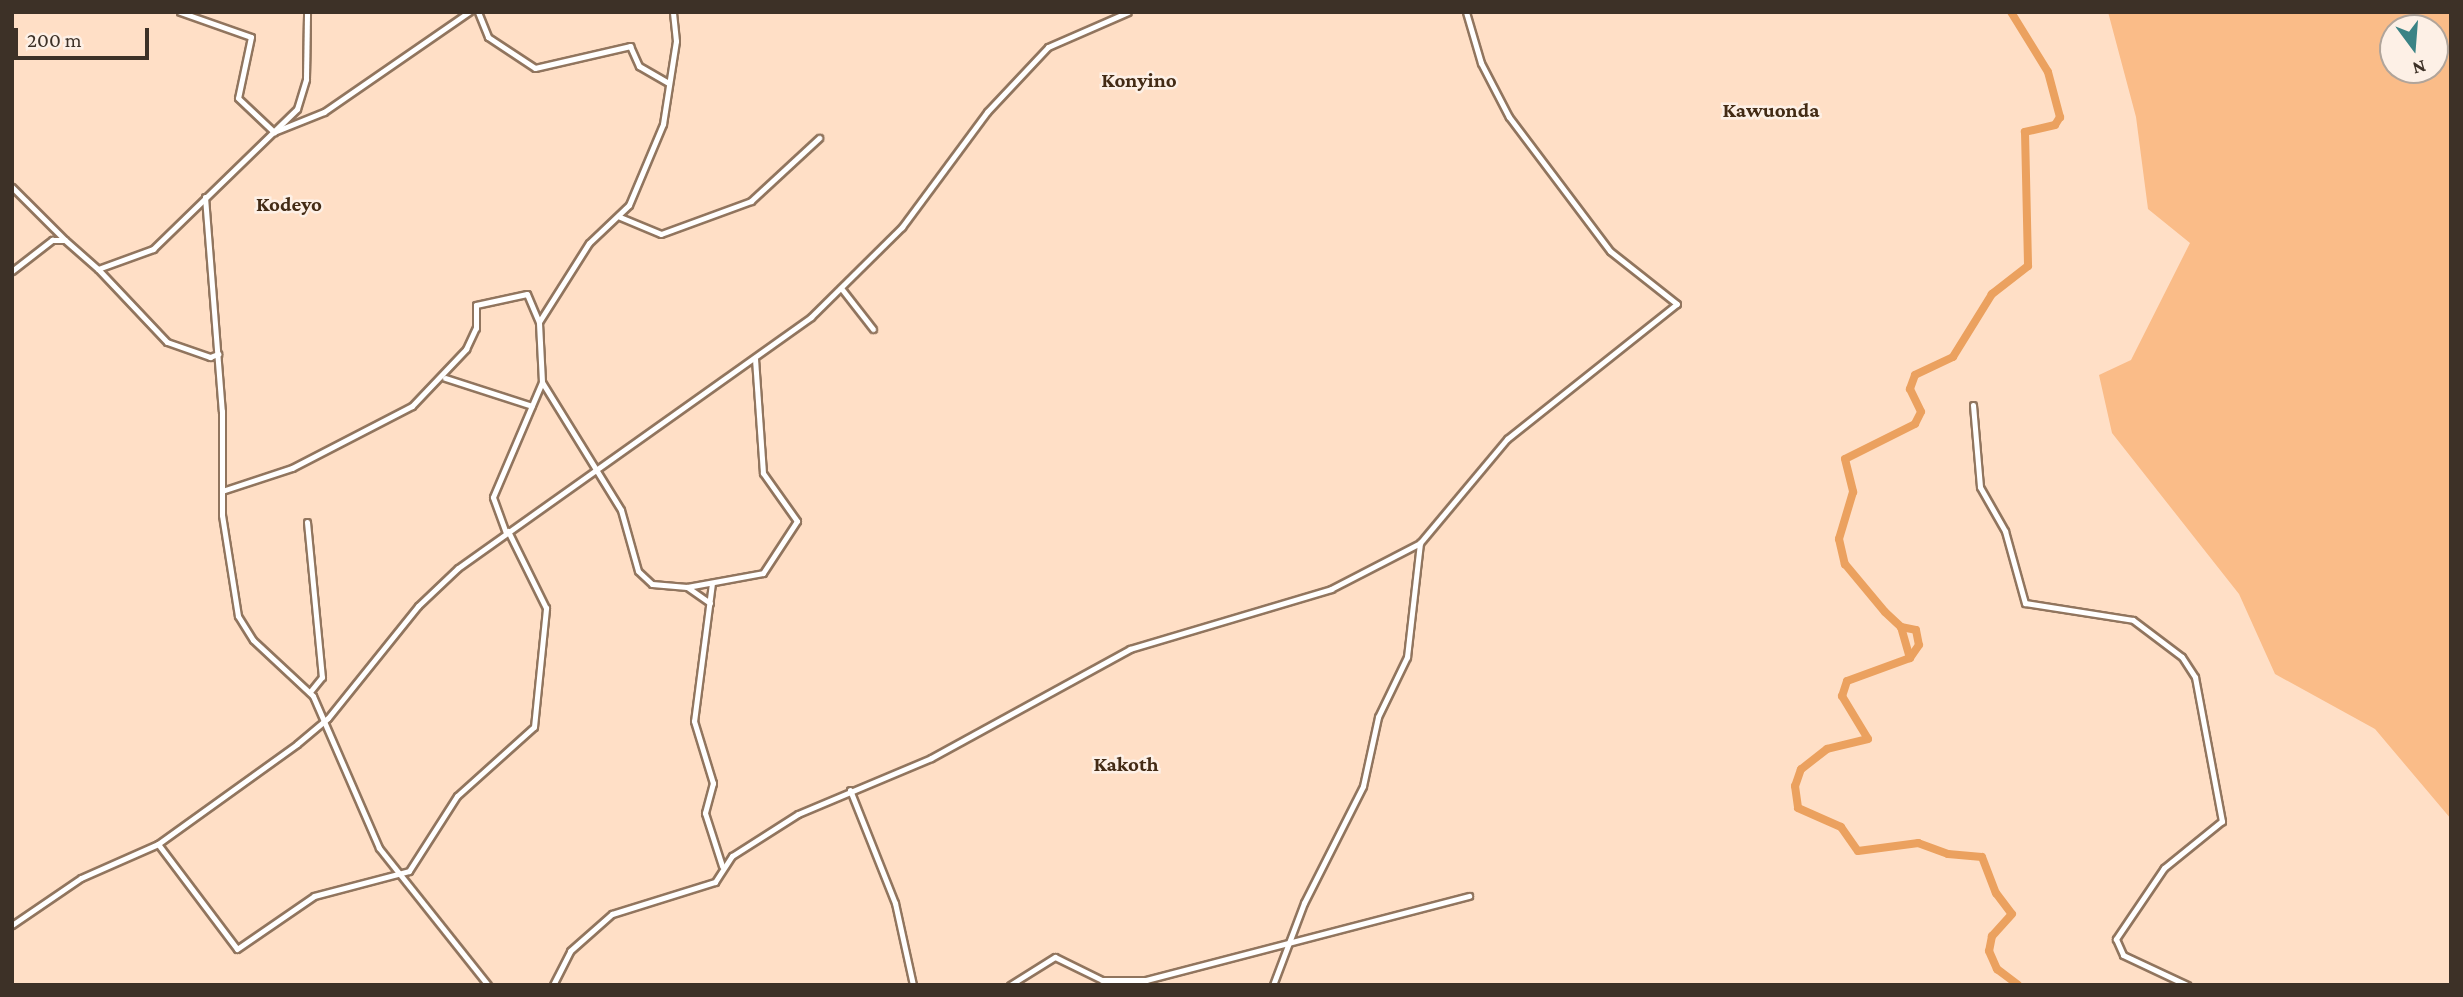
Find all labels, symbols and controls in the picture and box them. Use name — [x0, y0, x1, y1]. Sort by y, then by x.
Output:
scale bar — [18, 14, 152, 58]
north arrow — [2379, 14, 2449, 84]
text: 200 m — [27, 28, 82, 52]
text: N — [2410, 56, 2429, 80]
district label: Konyino — [1101, 67, 1177, 93]
district label: Kawuonda — [1723, 97, 1819, 123]
district label: Kodeyo — [256, 191, 322, 217]
district label: Kakoth — [1093, 751, 1159, 777]

